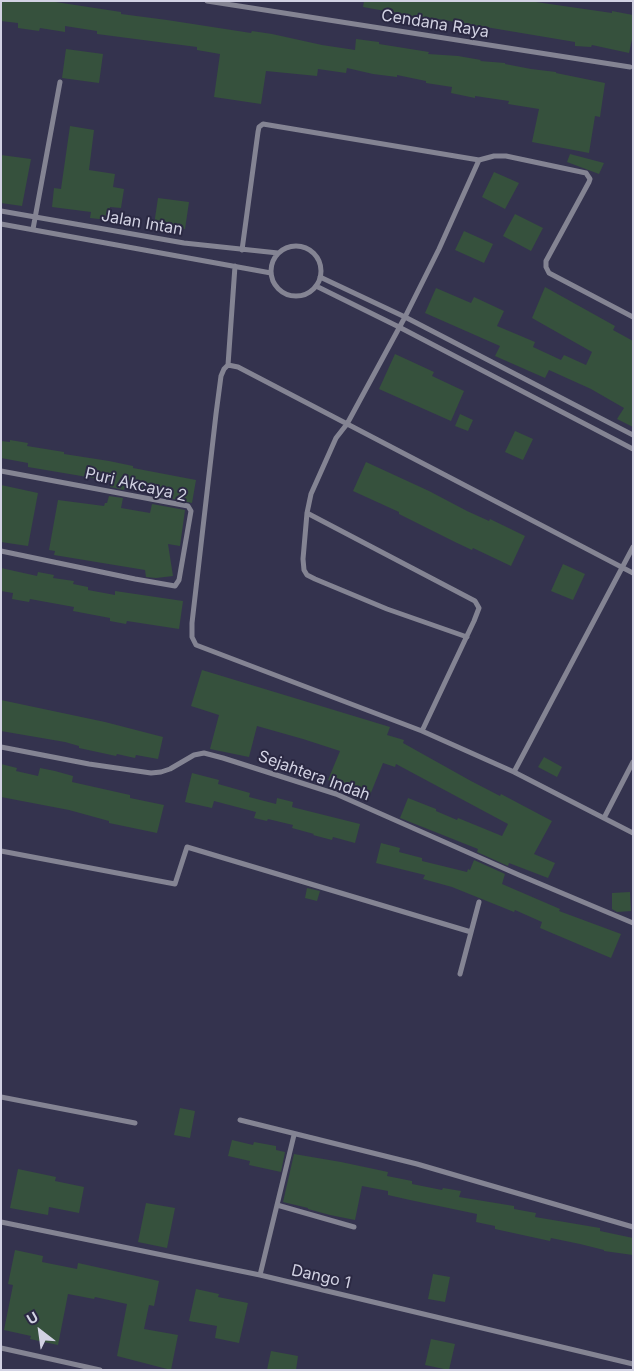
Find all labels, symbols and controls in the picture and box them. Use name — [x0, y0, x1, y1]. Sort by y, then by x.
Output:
street label: Cendana Raya — [380, 6, 490, 42]
street label: Jalan Intan — [100, 206, 184, 240]
street label: Puri Akcaya 2 — [83, 464, 189, 506]
street label: Sejahtera Indah — [255, 747, 373, 805]
street label: Dango 1 — [289, 1261, 353, 1293]
north arrow — [15, 1306, 65, 1356]
text: U — [24, 1308, 41, 1328]

